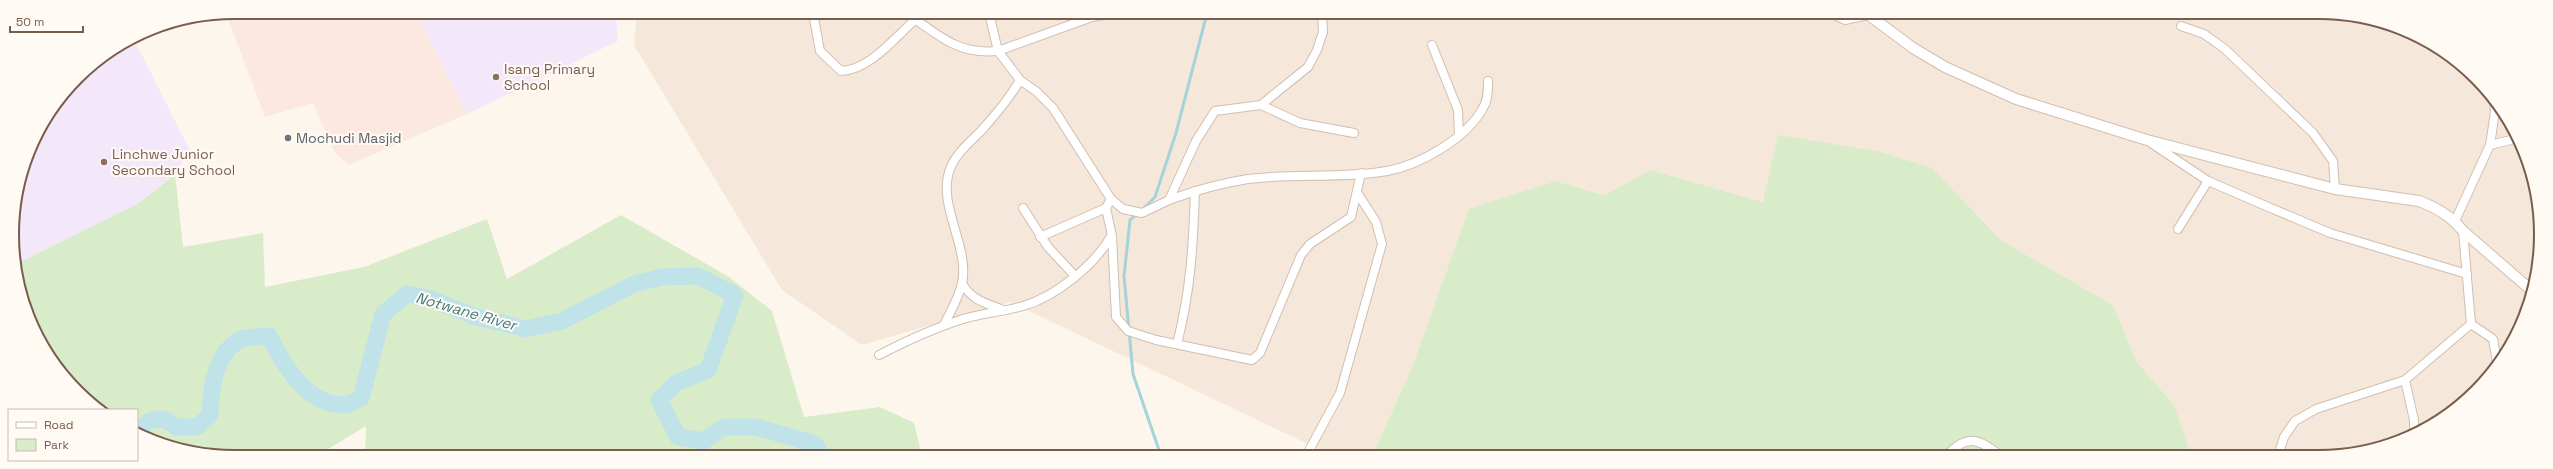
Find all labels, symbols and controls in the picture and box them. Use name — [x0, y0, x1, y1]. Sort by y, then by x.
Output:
scale bar — [10, 8, 83, 34]
text: 50 m — [16, 14, 44, 30]
place label: Isang Primary School — [504, 60, 595, 94]
marker: Isang Primary School — [491, 72, 501, 82]
place label: Mochudi Masjid — [296, 129, 402, 147]
marker: Mochudi Masjid — [283, 133, 293, 143]
place label: Linchwe Junior Secondary School — [112, 145, 235, 179]
marker: Linchwe Junior Secondary School — [99, 157, 109, 167]
water label: Notwane River — [414, 288, 520, 335]
legend — [8, 409, 138, 461]
text: Road — [44, 417, 73, 433]
text: Park — [44, 437, 69, 453]

